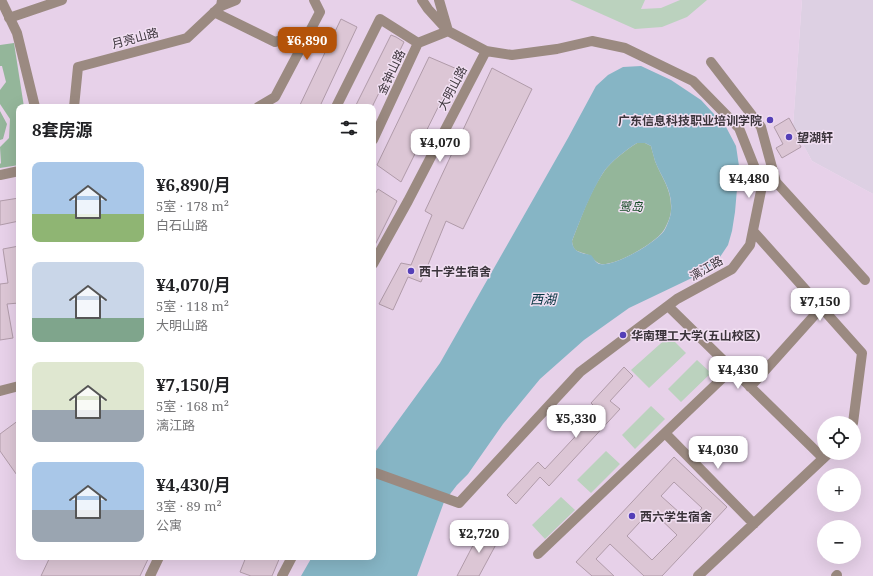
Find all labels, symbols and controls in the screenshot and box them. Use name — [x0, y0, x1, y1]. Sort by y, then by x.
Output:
street label: 月亮山路 — [110, 24, 160, 52]
pin: ¥6,890 — [274, 27, 340, 61]
text: ¥6,890 — [287, 31, 327, 49]
street label: 金钟山路 — [373, 47, 409, 97]
street label: 大明山路 — [433, 63, 471, 113]
place label: 广东信息科技职业培训学院 — [618, 112, 762, 129]
marker: 广东信息科技职业培训学院 — [765, 115, 775, 125]
icon: filters — [338, 117, 360, 139]
text: 8套房源 — [32, 118, 93, 141]
pin: ¥4,070 — [407, 129, 473, 163]
place label: 望湖轩 — [797, 129, 833, 146]
marker: 望湖轩 — [784, 132, 794, 142]
text: ¥4,070 — [420, 133, 460, 151]
pin: ¥4,480 — [716, 165, 782, 199]
text: ¥4,480 — [729, 169, 769, 187]
text: ¥6,890/月 — [156, 173, 231, 196]
icon: home — [64, 178, 112, 226]
text: 5室 · 178 m² — [156, 197, 229, 215]
park label: 鹭岛 — [619, 198, 644, 215]
text: 白石山路 — [156, 216, 208, 234]
street label: 漓江路 — [686, 252, 726, 284]
place label: 西十学生宿舍 — [419, 263, 491, 280]
marker: 西十学生宿舍 — [406, 266, 416, 276]
text: ¥4,070/月 — [156, 273, 231, 296]
icon: home — [64, 278, 112, 326]
pin: ¥7,150 — [787, 288, 853, 322]
water label: 西湖 — [530, 290, 558, 308]
text: ¥7,150 — [800, 292, 840, 310]
text: 5室 · 118 m² — [156, 297, 229, 315]
text: 大明山路 — [156, 316, 208, 334]
place label: 华南理工大学(五山校区) — [631, 327, 761, 344]
marker: 华南理工大学(五山校区) — [618, 330, 628, 340]
pin: ¥4,430 — [705, 356, 771, 390]
text: ¥4,430 — [718, 360, 758, 378]
text: ¥7,150/月 — [156, 373, 231, 396]
icon: home — [64, 378, 112, 426]
text: 5室 · 168 m² — [156, 397, 229, 415]
pin: ¥5,330 — [543, 405, 609, 439]
text: ¥5,330 — [556, 409, 596, 427]
text: 漓江路 — [156, 416, 195, 434]
map controls — [817, 416, 861, 564]
button: locate — [817, 416, 861, 460]
pin: ¥4,030 — [685, 436, 751, 470]
text: ¥4,030 — [698, 440, 738, 458]
button: + — [817, 468, 861, 512]
text: ¥4,430/月 — [156, 473, 231, 496]
icon: home — [64, 478, 112, 526]
text: 3室 · 89 m² — [156, 497, 222, 515]
place label: 西六学生宿舍 — [640, 508, 712, 525]
marker: 西六学生宿舍 — [627, 511, 637, 521]
text: 公寓 — [156, 516, 182, 534]
pin: ¥2,720 — [446, 520, 512, 554]
button: − — [817, 520, 861, 564]
text: ¥2,720 — [459, 524, 499, 542]

